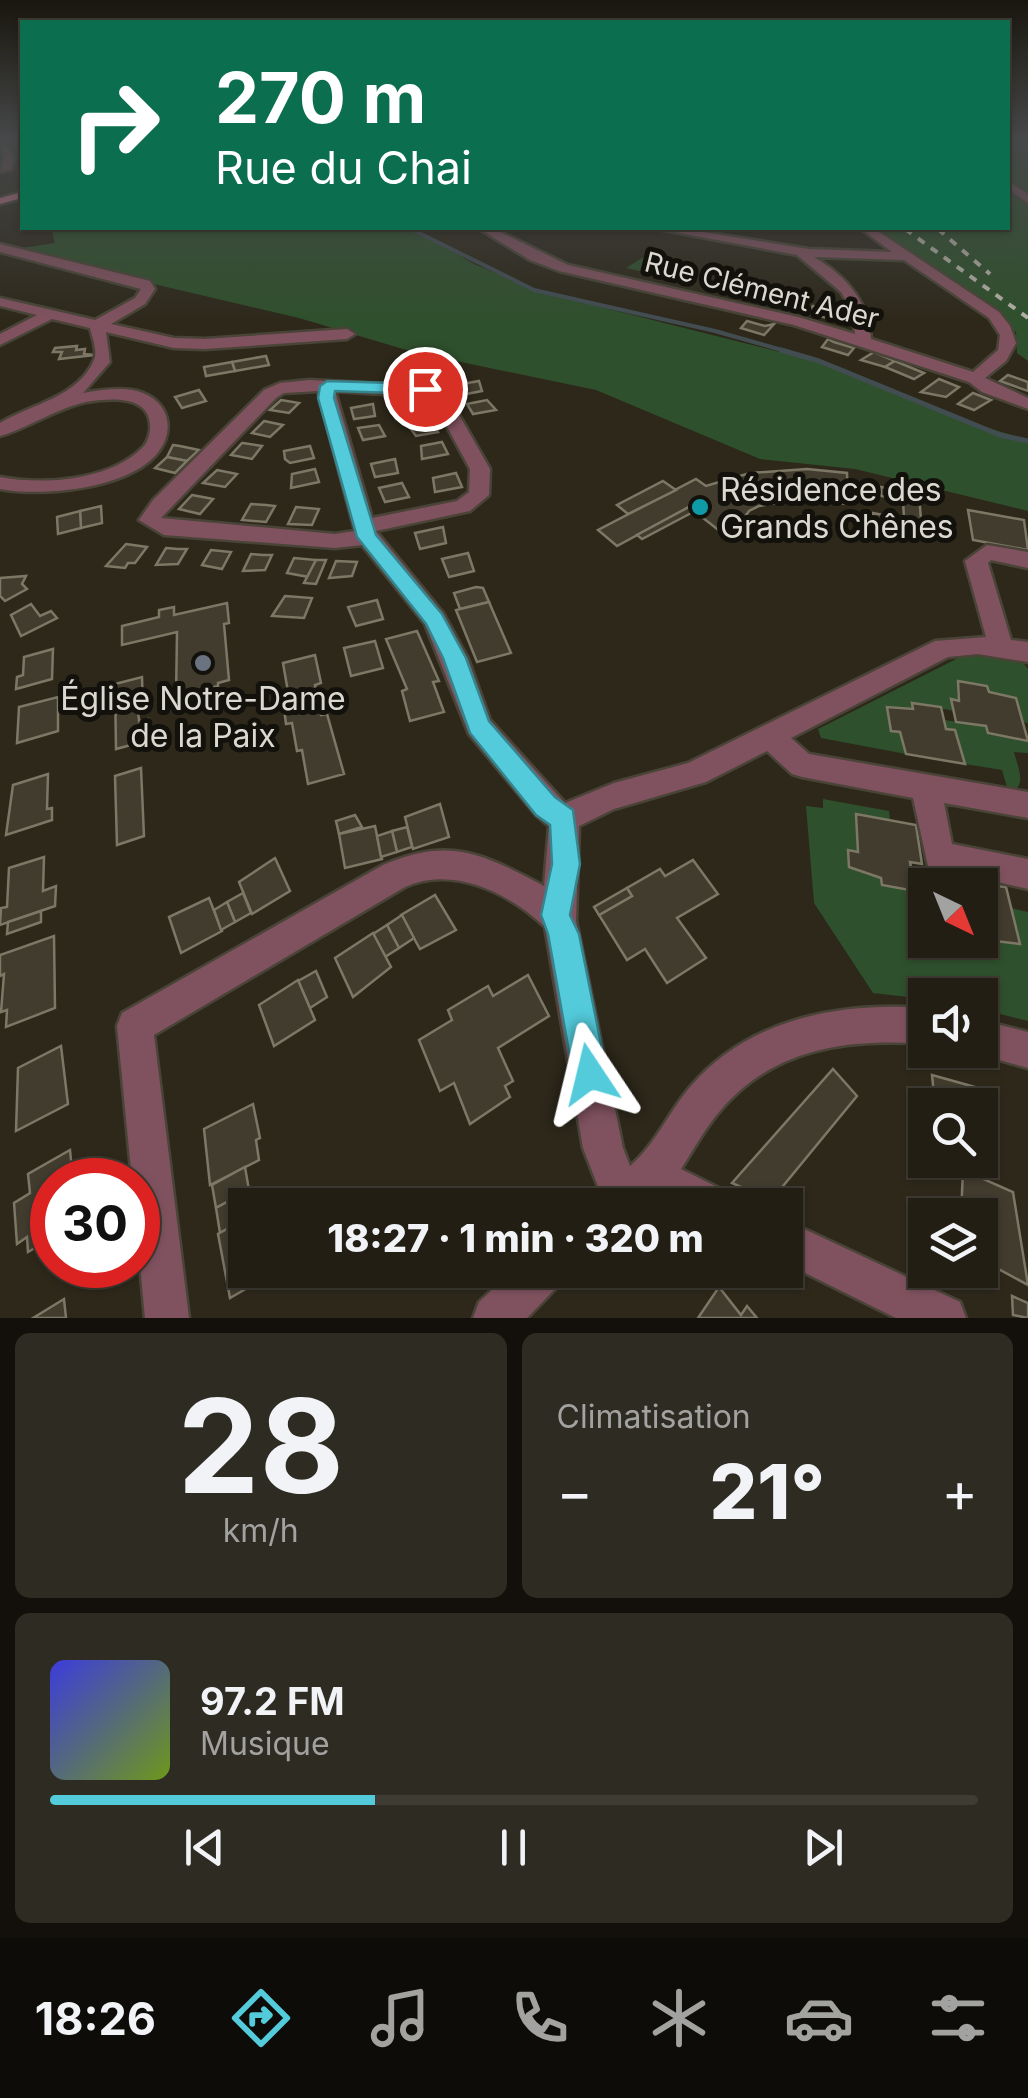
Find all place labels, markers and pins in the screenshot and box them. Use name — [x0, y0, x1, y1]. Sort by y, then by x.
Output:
pin — [383, 347, 468, 432]
place label: Résidence des Grands Chênes — [720, 470, 954, 546]
marker: Résidence des Grands Chênes — [689, 496, 711, 518]
marker: Église Notre-Dame de la Paix — [192, 652, 214, 674]
place label: Église Notre-Dame de la Paix — [60, 679, 346, 755]

